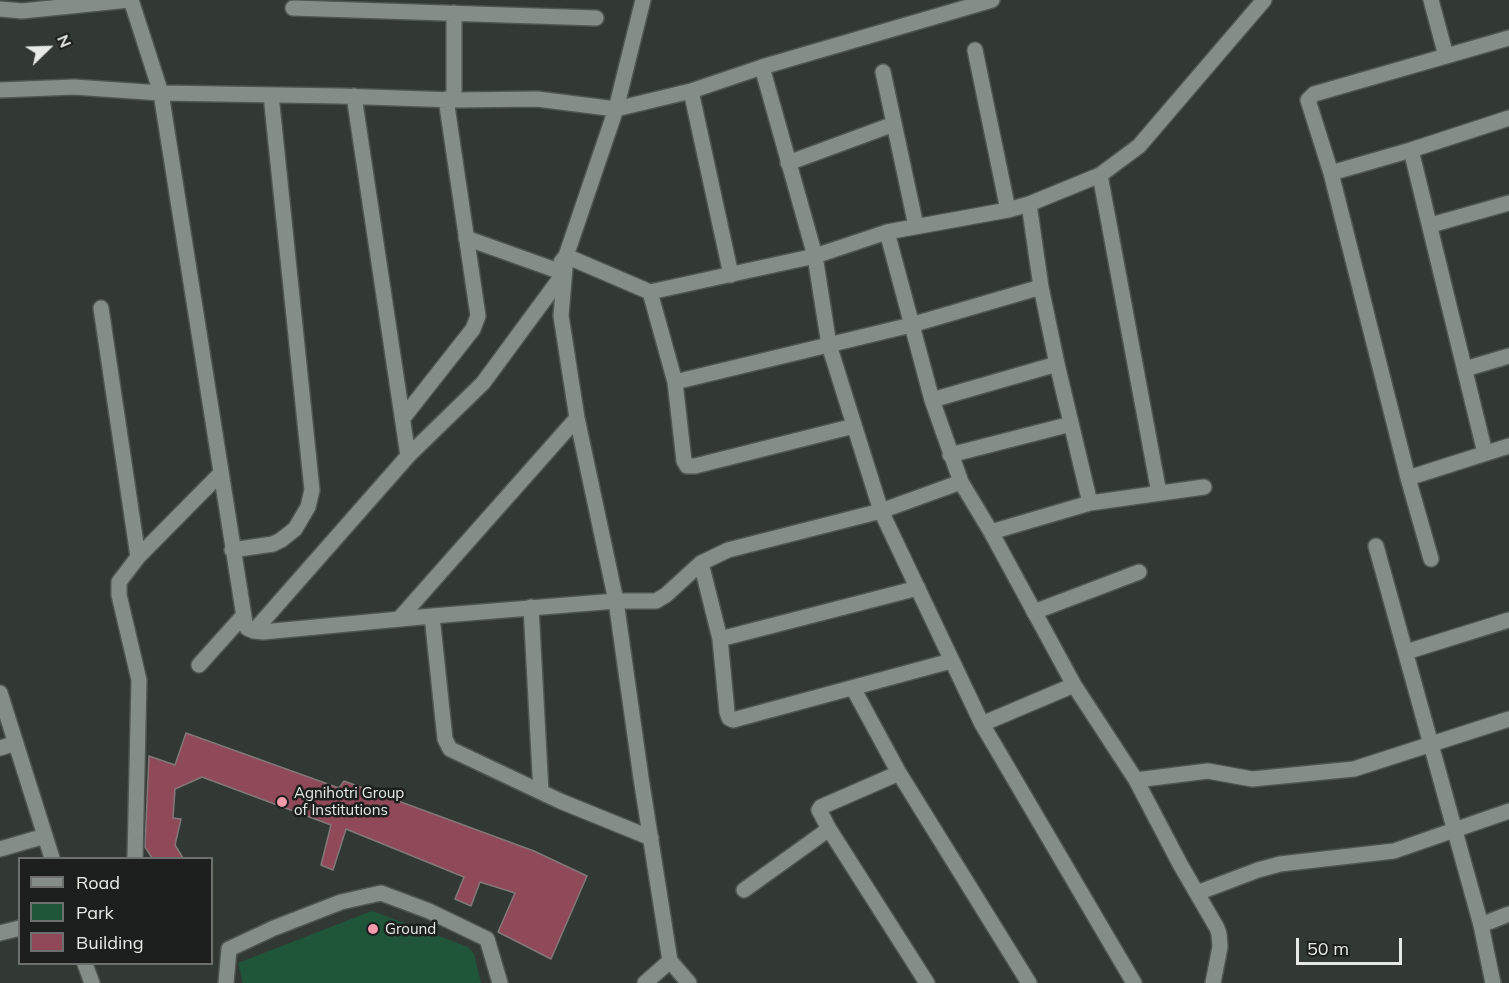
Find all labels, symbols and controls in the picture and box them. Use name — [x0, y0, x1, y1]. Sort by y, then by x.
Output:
north arrow — [18, 18, 78, 78]
text: N — [53, 31, 76, 50]
place label: Agnihotri Group of Institutions — [294, 784, 404, 819]
marker: Agnihotri Group of Institutions — [275, 795, 289, 809]
legend — [18, 857, 213, 965]
text: Road — [76, 871, 120, 894]
text: Park — [76, 901, 114, 924]
place label: Ground — [385, 920, 436, 938]
marker: Ground — [366, 922, 380, 936]
scale bar — [1299, 926, 1406, 964]
text: Building — [76, 931, 144, 954]
text: 50 m — [1307, 937, 1349, 960]

